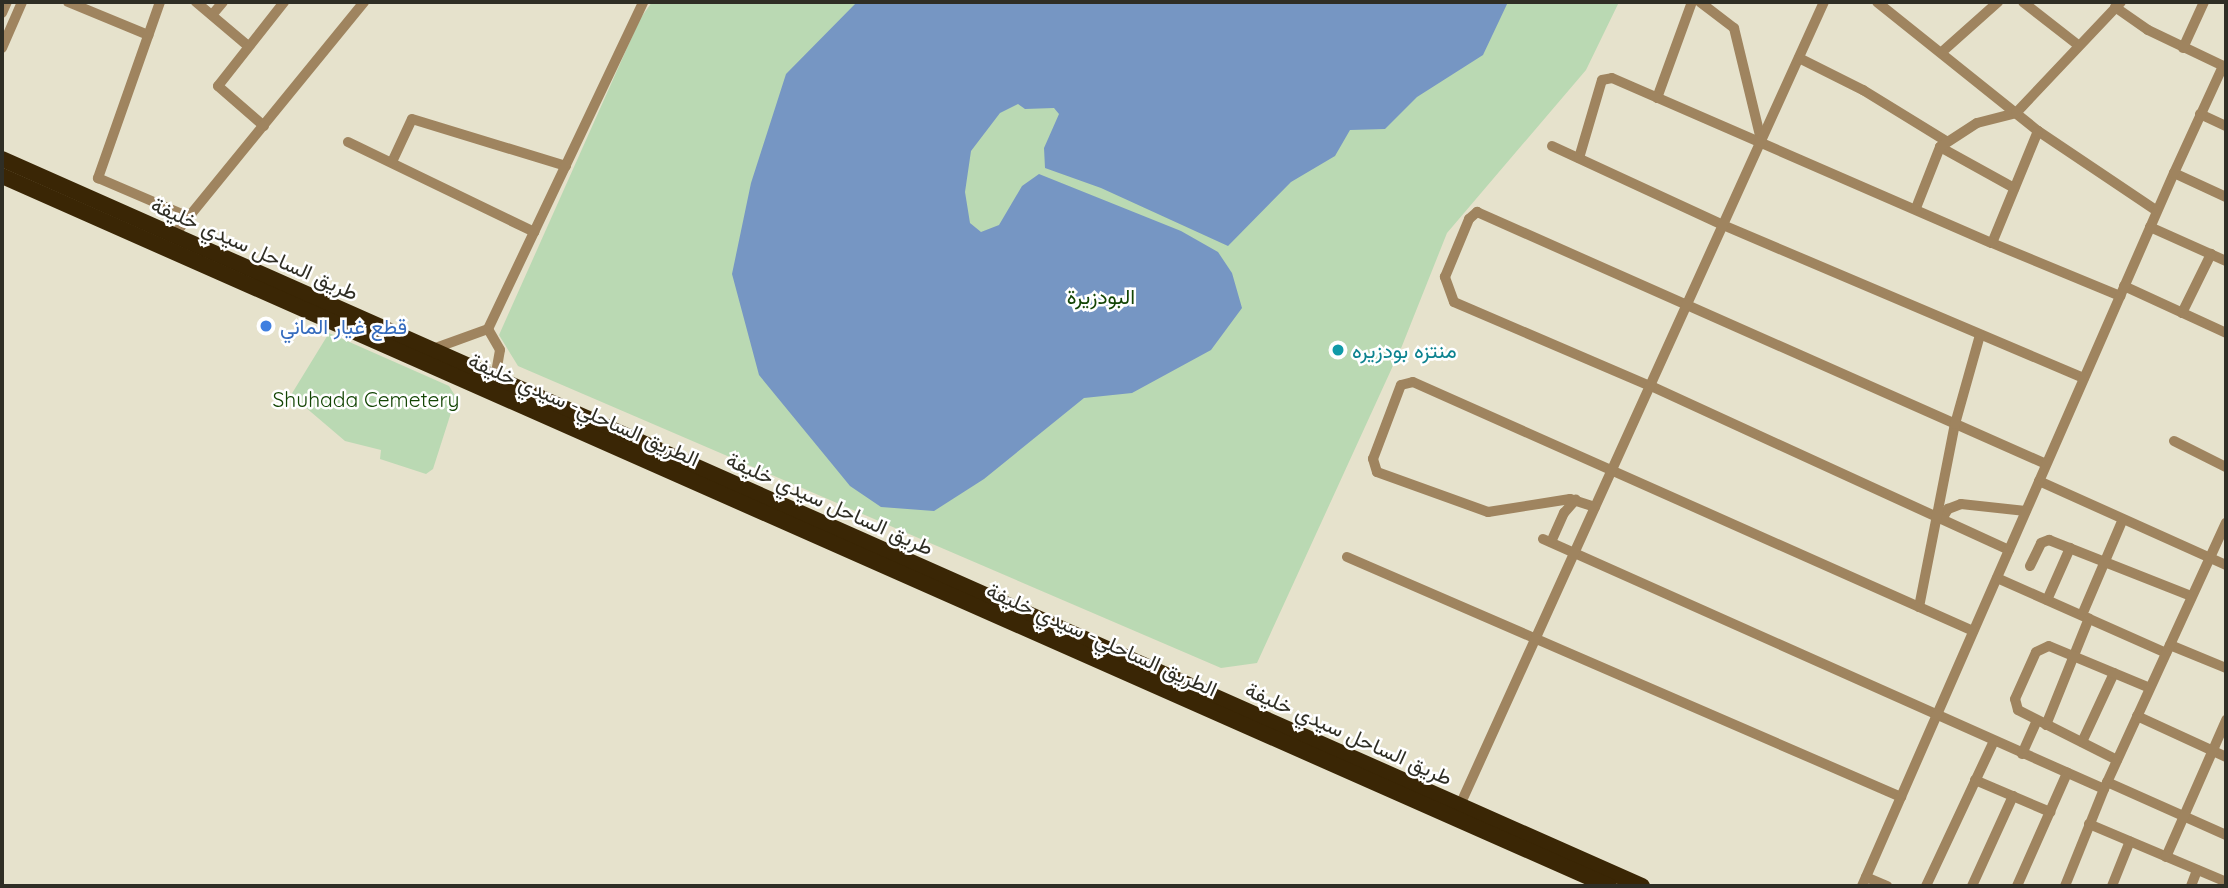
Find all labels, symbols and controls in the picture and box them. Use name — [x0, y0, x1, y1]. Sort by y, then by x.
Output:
street label: طريق الساحل سيدي خليفة — [148, 191, 362, 305]
park label: البودزيرة — [1067, 283, 1135, 309]
place label: قطع غيار الماني — [280, 313, 407, 339]
marker: قطع غيار الماني — [258, 318, 274, 334]
place label: منتزه بودزيره — [1352, 337, 1457, 363]
marker: منتزه بودزيره — [1330, 342, 1346, 358]
street label: الطريق الساحلي- سيدي خليفة — [465, 347, 703, 471]
park label: Shuhada Cemetery — [272, 386, 460, 412]
street label: طريق الساحل سيدي خليفة — [723, 446, 937, 560]
street label: الطريق الساحلي- سيدي خليفة — [983, 577, 1221, 701]
street label: طريق الساحل سيدي خليفة — [1242, 676, 1456, 790]

